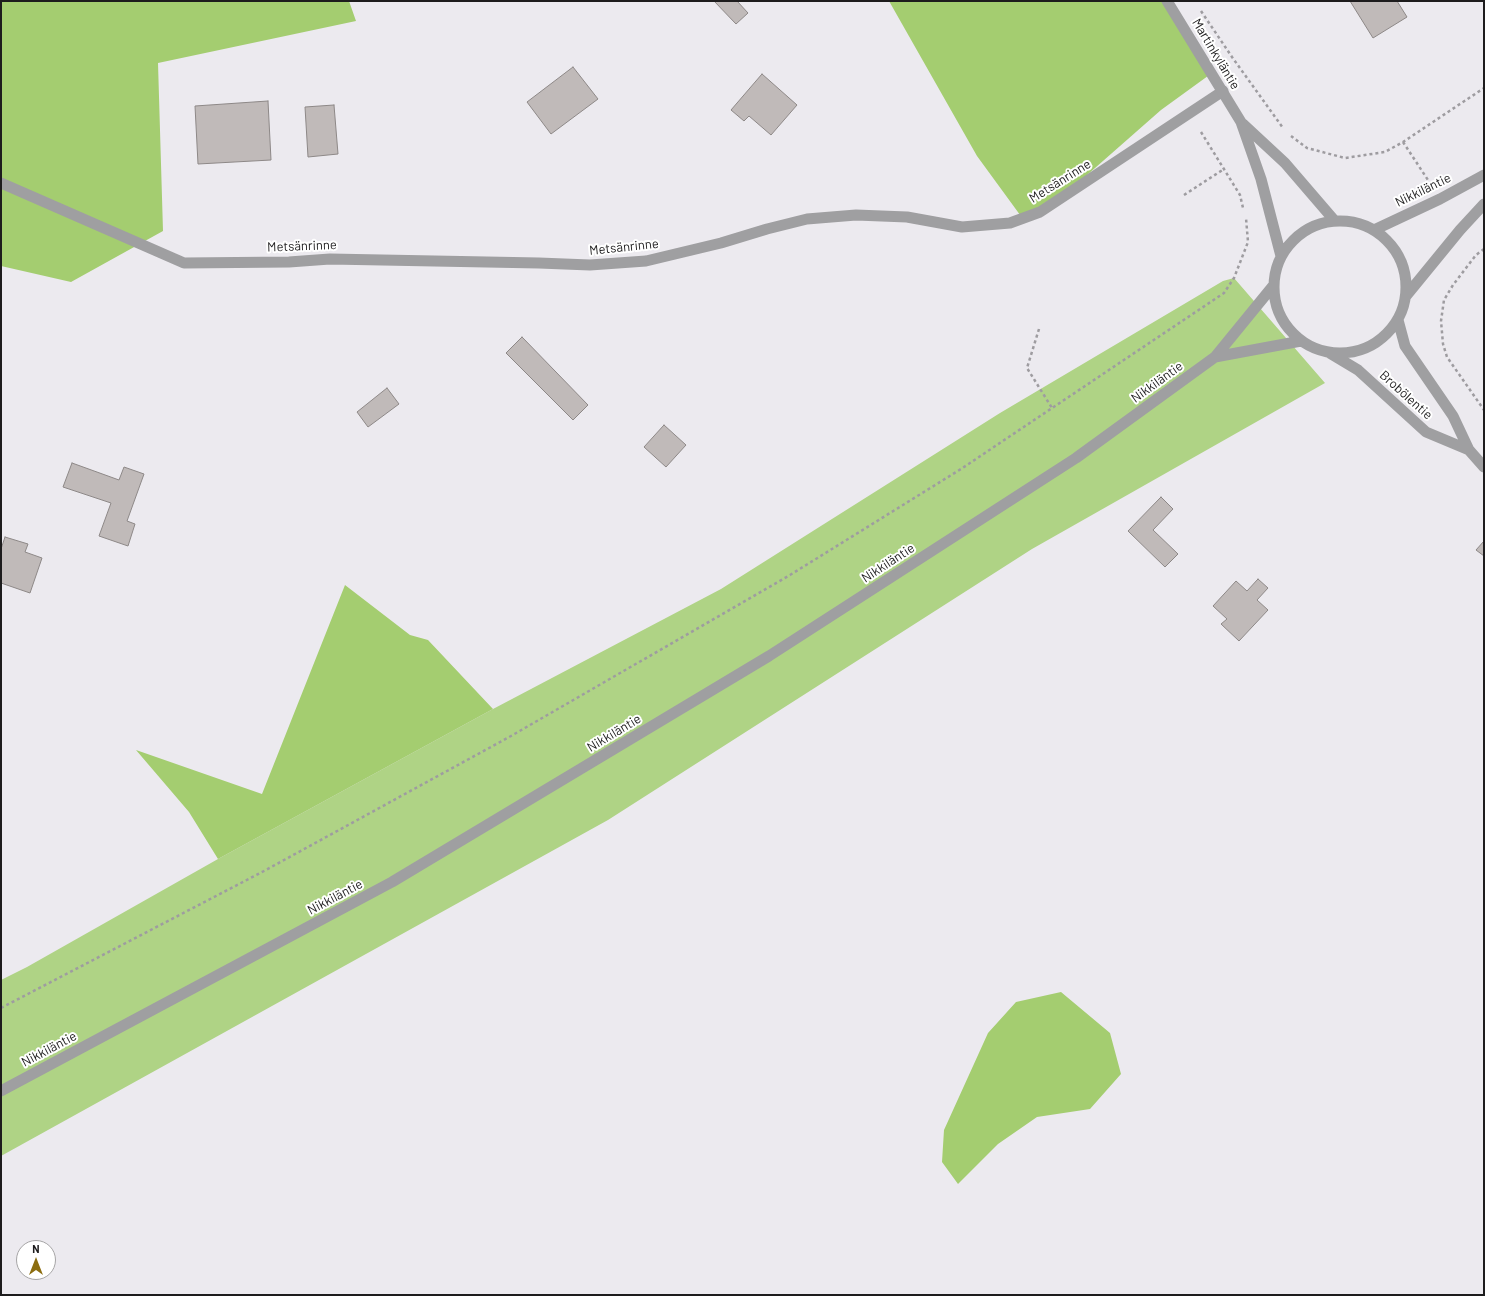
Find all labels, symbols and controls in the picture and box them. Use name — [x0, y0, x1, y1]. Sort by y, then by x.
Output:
street label: Martinkyläntie — [1189, 16, 1243, 92]
street label: Metsänrinne — [1026, 156, 1094, 206]
street label: Nikkiläntie — [1393, 170, 1453, 210]
street label: Metsänrinne — [589, 236, 659, 258]
street label: Metsänrinne — [267, 237, 337, 255]
street label: Nikkiläntie — [1128, 358, 1186, 406]
street label: Brobölentie — [1376, 367, 1436, 423]
street label: Nikkiläntie — [859, 540, 917, 586]
street label: Nikkiläntie — [584, 711, 644, 755]
street label: Nikkiläntie — [305, 876, 365, 918]
street label: Nikkiläntie — [19, 1028, 79, 1070]
north arrow — [16, 1240, 56, 1280]
text: N — [32, 1242, 40, 1255]

